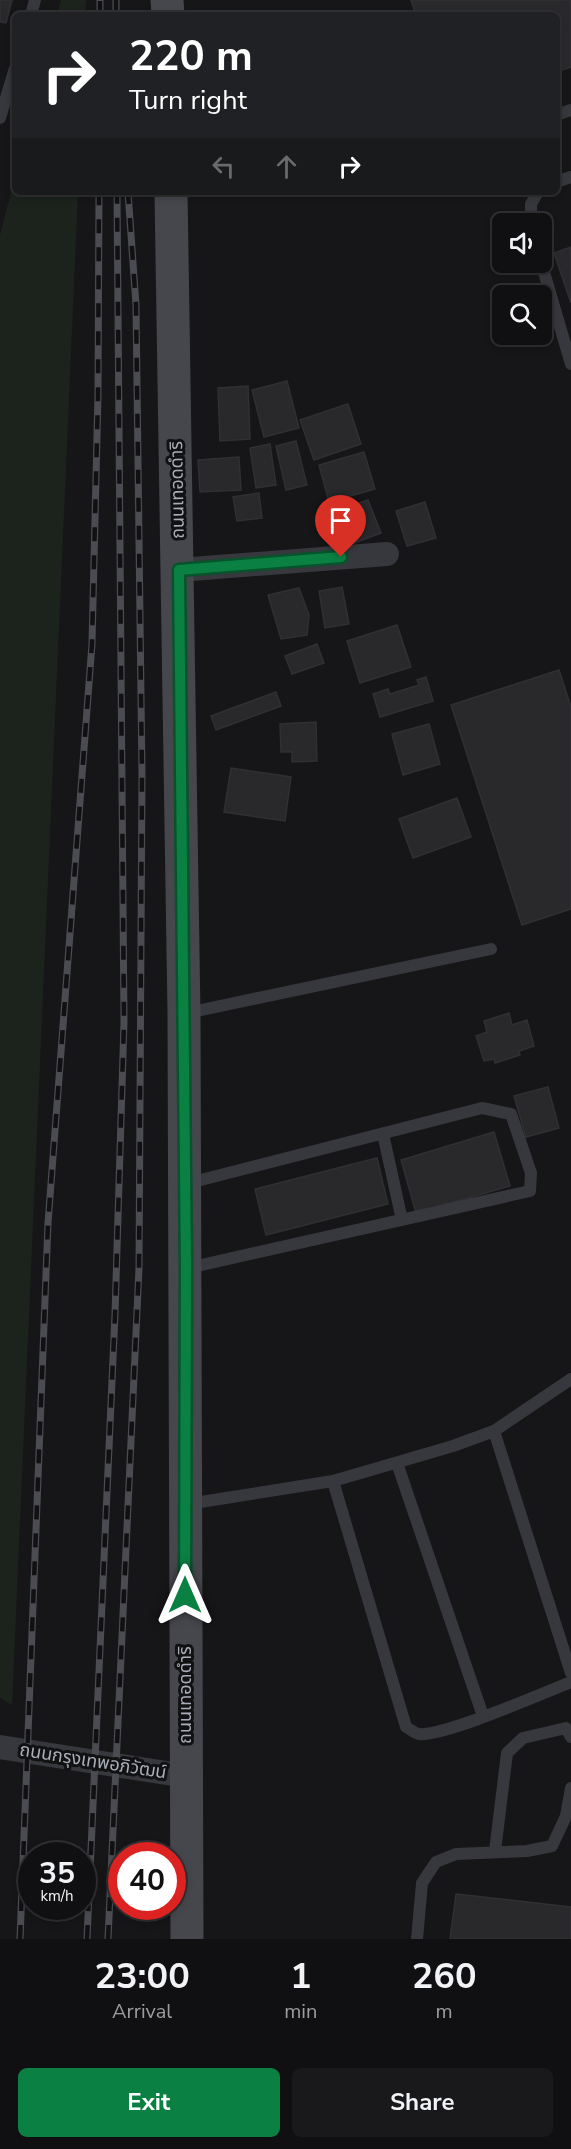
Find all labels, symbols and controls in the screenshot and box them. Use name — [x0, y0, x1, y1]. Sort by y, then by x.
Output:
text: 220 m — [129, 28, 253, 85]
icon: right — [30, 36, 108, 114]
text: Turn right — [129, 82, 247, 119]
icon: left — [207, 150, 240, 183]
icon: ahead — [270, 150, 303, 183]
icon: right — [333, 150, 366, 183]
map controls — [492, 213, 552, 345]
button: sound — [492, 213, 552, 273]
button: search — [492, 285, 552, 345]
street label: ถนนเทอดดำริ — [164, 441, 190, 539]
pin — [315, 495, 366, 557]
icon: arrive — [324, 504, 357, 537]
position arrow — [153, 1563, 217, 1627]
street label: ถนนเทอดดำริ — [173, 1646, 197, 1744]
street label: ถนนกรุงเทพอภิวัฒน์ — [18, 1738, 168, 1784]
speed limit sign: 40 — [108, 1842, 186, 1920]
text: 35 — [39, 1853, 75, 1894]
text: km/h — [40, 1886, 74, 1906]
text: 23:00 — [94, 1952, 190, 2001]
text: 1 — [290, 1952, 312, 2001]
text: 260 — [412, 1952, 477, 2001]
text: Arrival — [112, 1998, 172, 2025]
text: min — [284, 1998, 317, 2025]
text: m — [436, 1998, 453, 2025]
button: Exit — [18, 2068, 280, 2137]
button: Share — [292, 2068, 553, 2137]

